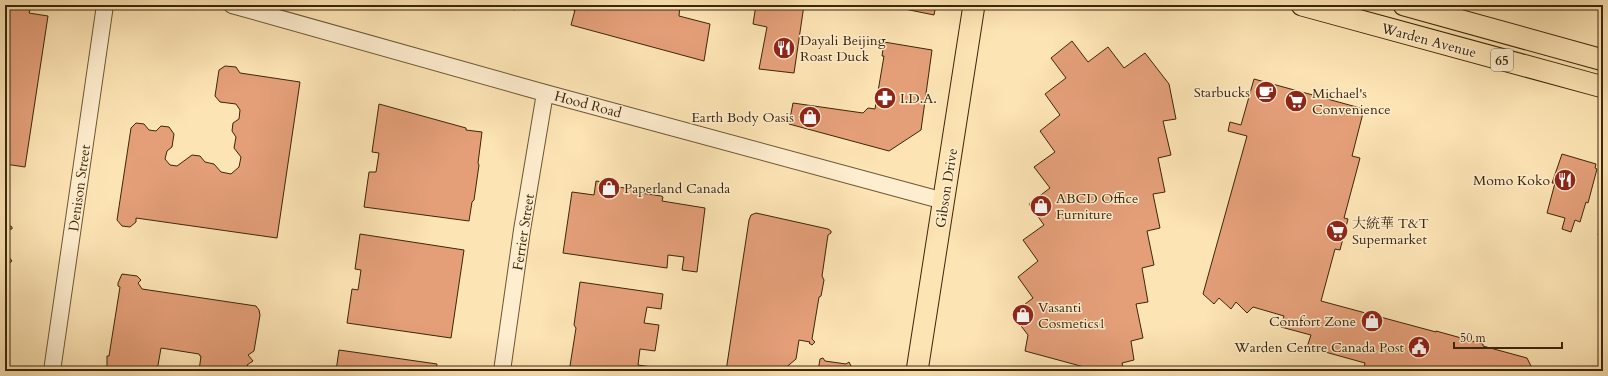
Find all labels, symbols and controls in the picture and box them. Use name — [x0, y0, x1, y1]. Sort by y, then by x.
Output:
street label: Warden Avenue — [1378, 18, 1478, 62]
place label: Dayali Beijing Roast Duck — [800, 31, 886, 66]
restaurant icon: Dayali Beijing Roast Duck — [771, 35, 797, 61]
road number: 65 — [1491, 49, 1513, 71]
cafe icon: Starbucks — [1253, 79, 1279, 105]
place label: Starbucks — [1194, 83, 1250, 102]
place label: Michael's Convenience — [1312, 84, 1391, 119]
pharmacy icon: I.D.A. — [872, 85, 898, 111]
street label: Hood Road — [552, 86, 624, 123]
supermarket icon: Michael's Convenience — [1283, 88, 1309, 114]
place label: I.D.A. — [900, 89, 937, 108]
shop icon: Earth Body Oasis — [797, 104, 823, 130]
place label: Earth Body Oasis — [691, 108, 794, 127]
street label: Denison Street — [64, 143, 95, 233]
street label: Gibson Drive — [931, 147, 962, 229]
restaurant icon: Momo Koko — [1552, 167, 1578, 193]
place label: Momo Koko — [1473, 171, 1550, 190]
shop icon: Paperland Canada — [596, 175, 622, 201]
place label: Paperland Canada — [624, 179, 730, 198]
place label: ABCD Office Furniture — [1056, 189, 1138, 224]
street label: Ferrier Street — [508, 192, 539, 272]
shop icon: ABCD Office Furniture — [1028, 193, 1054, 219]
place label: 大統華 T&T Supermarket — [1352, 214, 1429, 249]
supermarket icon: 大統華 T&T Supermarket — [1324, 218, 1350, 244]
place label: Vasanti Cosmetics1 — [1038, 298, 1106, 333]
shop icon: Vasanti Cosmetics1 — [1010, 302, 1036, 328]
shop icon: Comfort Zone — [1359, 308, 1385, 334]
place label: Comfort Zone — [1269, 312, 1356, 331]
scale bar — [1454, 324, 1562, 350]
text: 50 m — [1460, 330, 1487, 346]
public building icon: Warden Centre Canada Post — [1406, 334, 1432, 360]
place label: Warden Centre Canada Post — [1233, 338, 1405, 357]

